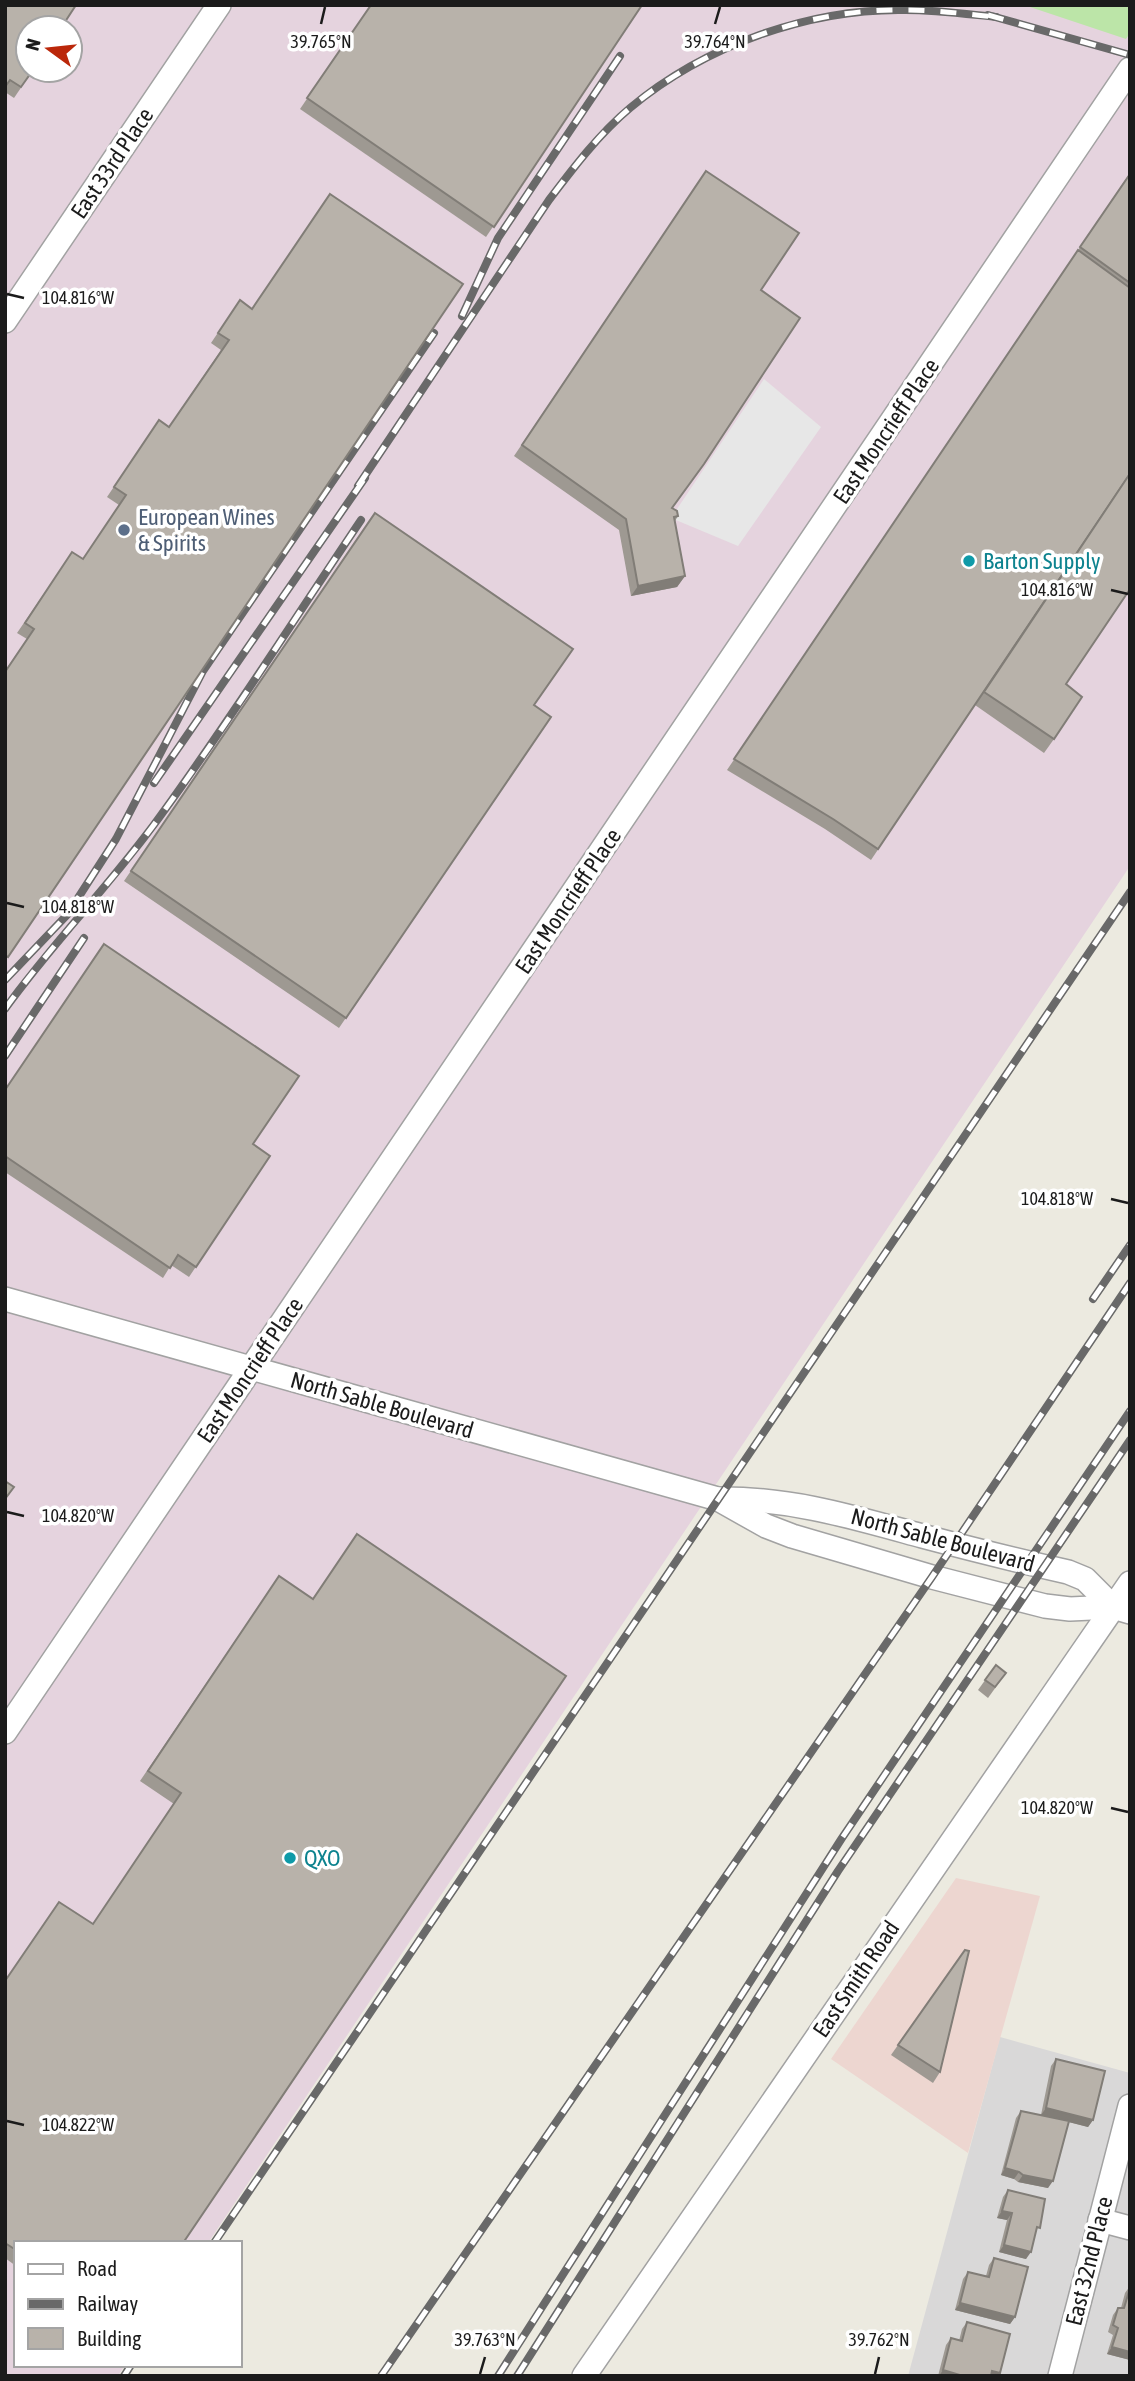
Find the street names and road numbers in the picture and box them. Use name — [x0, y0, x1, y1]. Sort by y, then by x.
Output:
street label: East 33rd Place — [65, 103, 159, 223]
street label: East Moncrieff Place — [828, 354, 944, 508]
street label: East Moncrieff Place — [510, 824, 626, 978]
street label: East Moncrieff Place — [192, 1293, 308, 1447]
street label: North Sable Boulevard — [288, 1366, 476, 1444]
street label: North Sable Boulevard — [848, 1503, 1038, 1577]
street label: East Smith Road — [808, 1916, 904, 2042]
street label: East 32nd Place — [1060, 2194, 1118, 2328]

